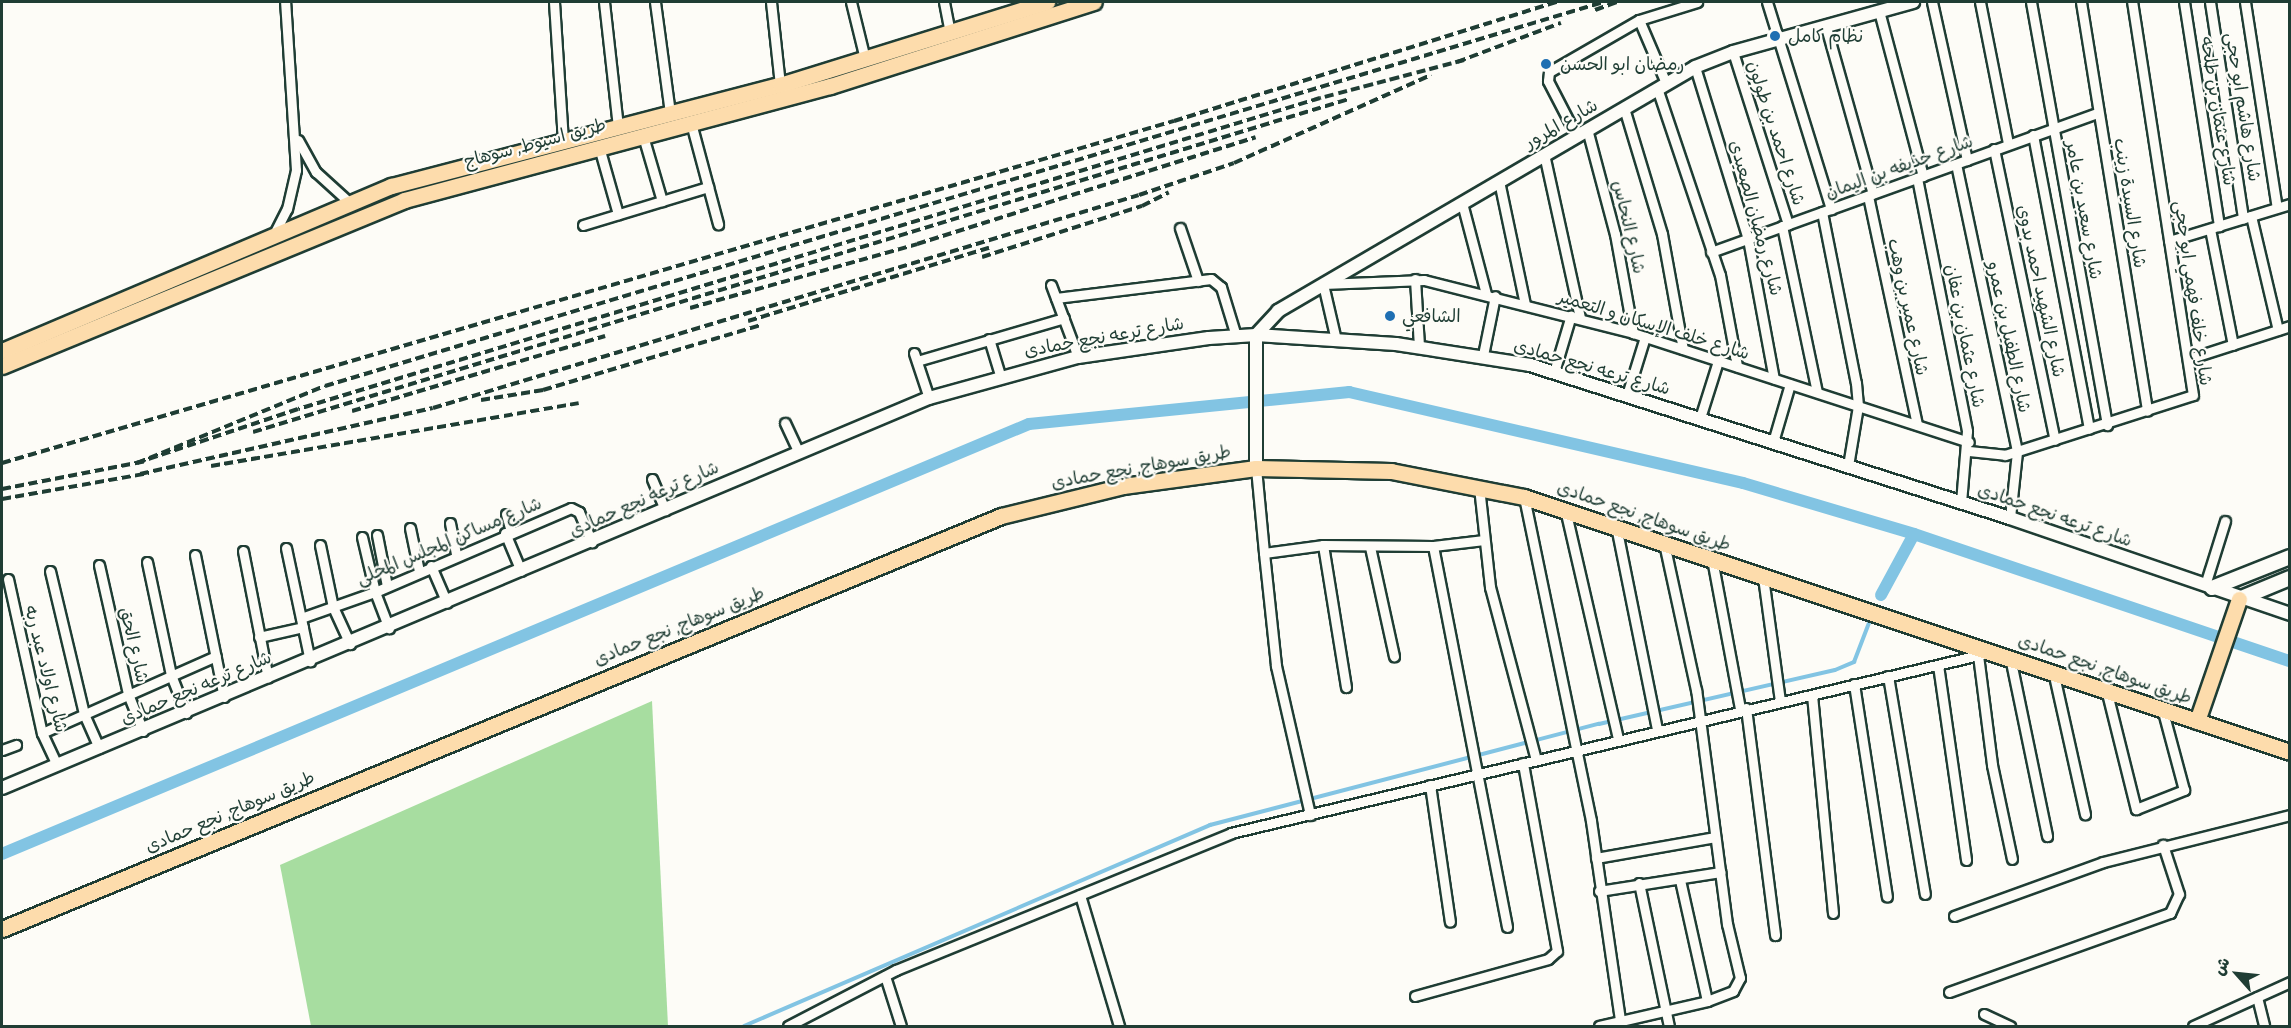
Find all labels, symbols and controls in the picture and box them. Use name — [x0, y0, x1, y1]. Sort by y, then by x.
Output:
place label: نظام كامل — [1788, 25, 1863, 47]
marker: نظام كامل — [1766, 27, 1784, 45]
street label: شارع هاشم ابو حجى — [2221, 31, 2265, 183]
street label: شارع عثمان بن طلحه — [2196, 35, 2240, 187]
place label: رمضان ابو الحسن — [1560, 53, 1684, 75]
marker: رمضان ابو الحسن — [1537, 55, 1555, 73]
street label: شارع احمد بن طولون — [1742, 58, 1810, 208]
street label: شارع المرور — [1520, 94, 1602, 154]
street label: طريق اسيوط, سوهاج — [462, 114, 608, 172]
street label: شارع حذيفه بن اليمان — [1822, 130, 1976, 204]
street label: شارع السيدة زينب — [2109, 137, 2151, 269]
street label: شارع رمضان الصعيدى — [1725, 138, 1787, 298]
street label: شارع سعيد بن عامر — [2061, 139, 2107, 281]
street label: شارع النحاس — [1608, 178, 1650, 276]
street label: شارع خلف فهمي ابو حجى — [2169, 199, 2217, 387]
street label: شارع الشهيد احمد بدوى — [2012, 203, 2070, 379]
street label: شارع عمير بن وهب — [1883, 236, 1933, 378]
street label: شارع الطفيل بن عمرو — [1982, 259, 2036, 415]
street label: شارع عثمان بن عفان — [1940, 262, 1990, 410]
street label: شارع خلف الإسكان و التعمير — [1556, 286, 1752, 364]
place label: الشافعي — [1402, 305, 1461, 327]
marker: الشافعي — [1383, 309, 1397, 323]
street label: شارع ترعه نجع حمادى — [1022, 312, 1186, 362]
street label: شارع ترعه نجع حمادى — [1511, 334, 1673, 400]
street label: طريق سوهاج, نجع حمادى — [1049, 441, 1233, 493]
street label: شارع ترعه نجع حمادى — [566, 456, 722, 542]
street label: طريق سوهاج, نجع حمادى — [1554, 476, 1734, 556]
street label: شارع ترعه نجع حمادى — [1975, 478, 2135, 552]
street label: شارع مساكن المجلس المحلى — [353, 492, 545, 590]
street label: طريق سوهاج, نجع حمادى — [590, 582, 768, 670]
street label: شارع اولاد عبد ربه — [20, 603, 72, 735]
street label: شارع الحق — [115, 605, 153, 685]
street label: طريق سوهاج, نجع حمادى — [2015, 629, 2195, 709]
street label: شارع ترعه نجع حمادى — [117, 646, 275, 730]
street label: طريق سوهاج, نجع حمادى — [142, 766, 318, 858]
north arrow — [2207, 944, 2267, 1004]
text: ش — [2208, 953, 2234, 978]

